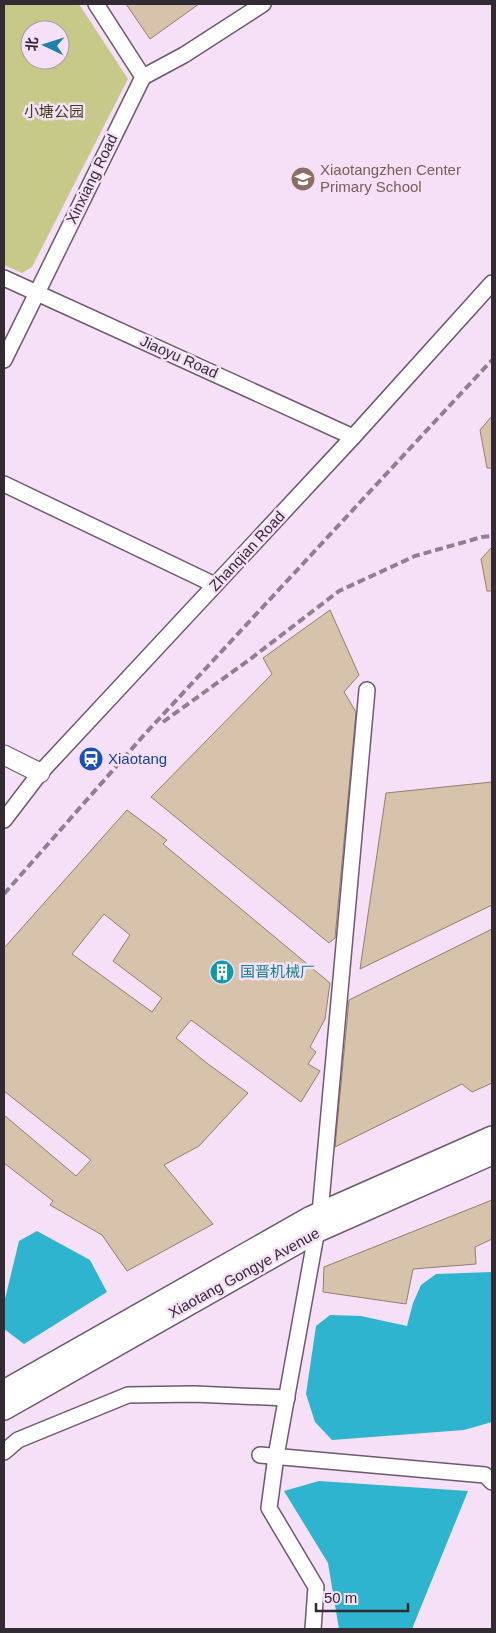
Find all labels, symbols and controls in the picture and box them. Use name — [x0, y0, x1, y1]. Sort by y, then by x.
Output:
north arrow — [20, 20, 70, 70]
text: 北 — [24, 37, 41, 52]
park label: 小塘公园 — [24, 103, 84, 120]
street label: Xinxiang Road — [63, 131, 121, 226]
place label: Xiaotangzhen Center Primary School — [320, 161, 461, 195]
school or university icon: Xiaotangzhen Center Primary School — [290, 166, 316, 192]
street label: Jiaoyu Road — [138, 332, 221, 381]
street label: Zhanqian Road — [205, 507, 288, 594]
station icon: Xiaotang — [78, 746, 104, 772]
place label: Xiaotang — [108, 750, 167, 767]
building icon: 国晋机械厂 — [209, 959, 235, 985]
place label: 国晋机械厂 — [240, 963, 315, 980]
street label: Xiaotang Gongye Avenue — [165, 1224, 322, 1321]
scale bar — [316, 1580, 408, 1612]
text: 50 m — [324, 1589, 357, 1606]

